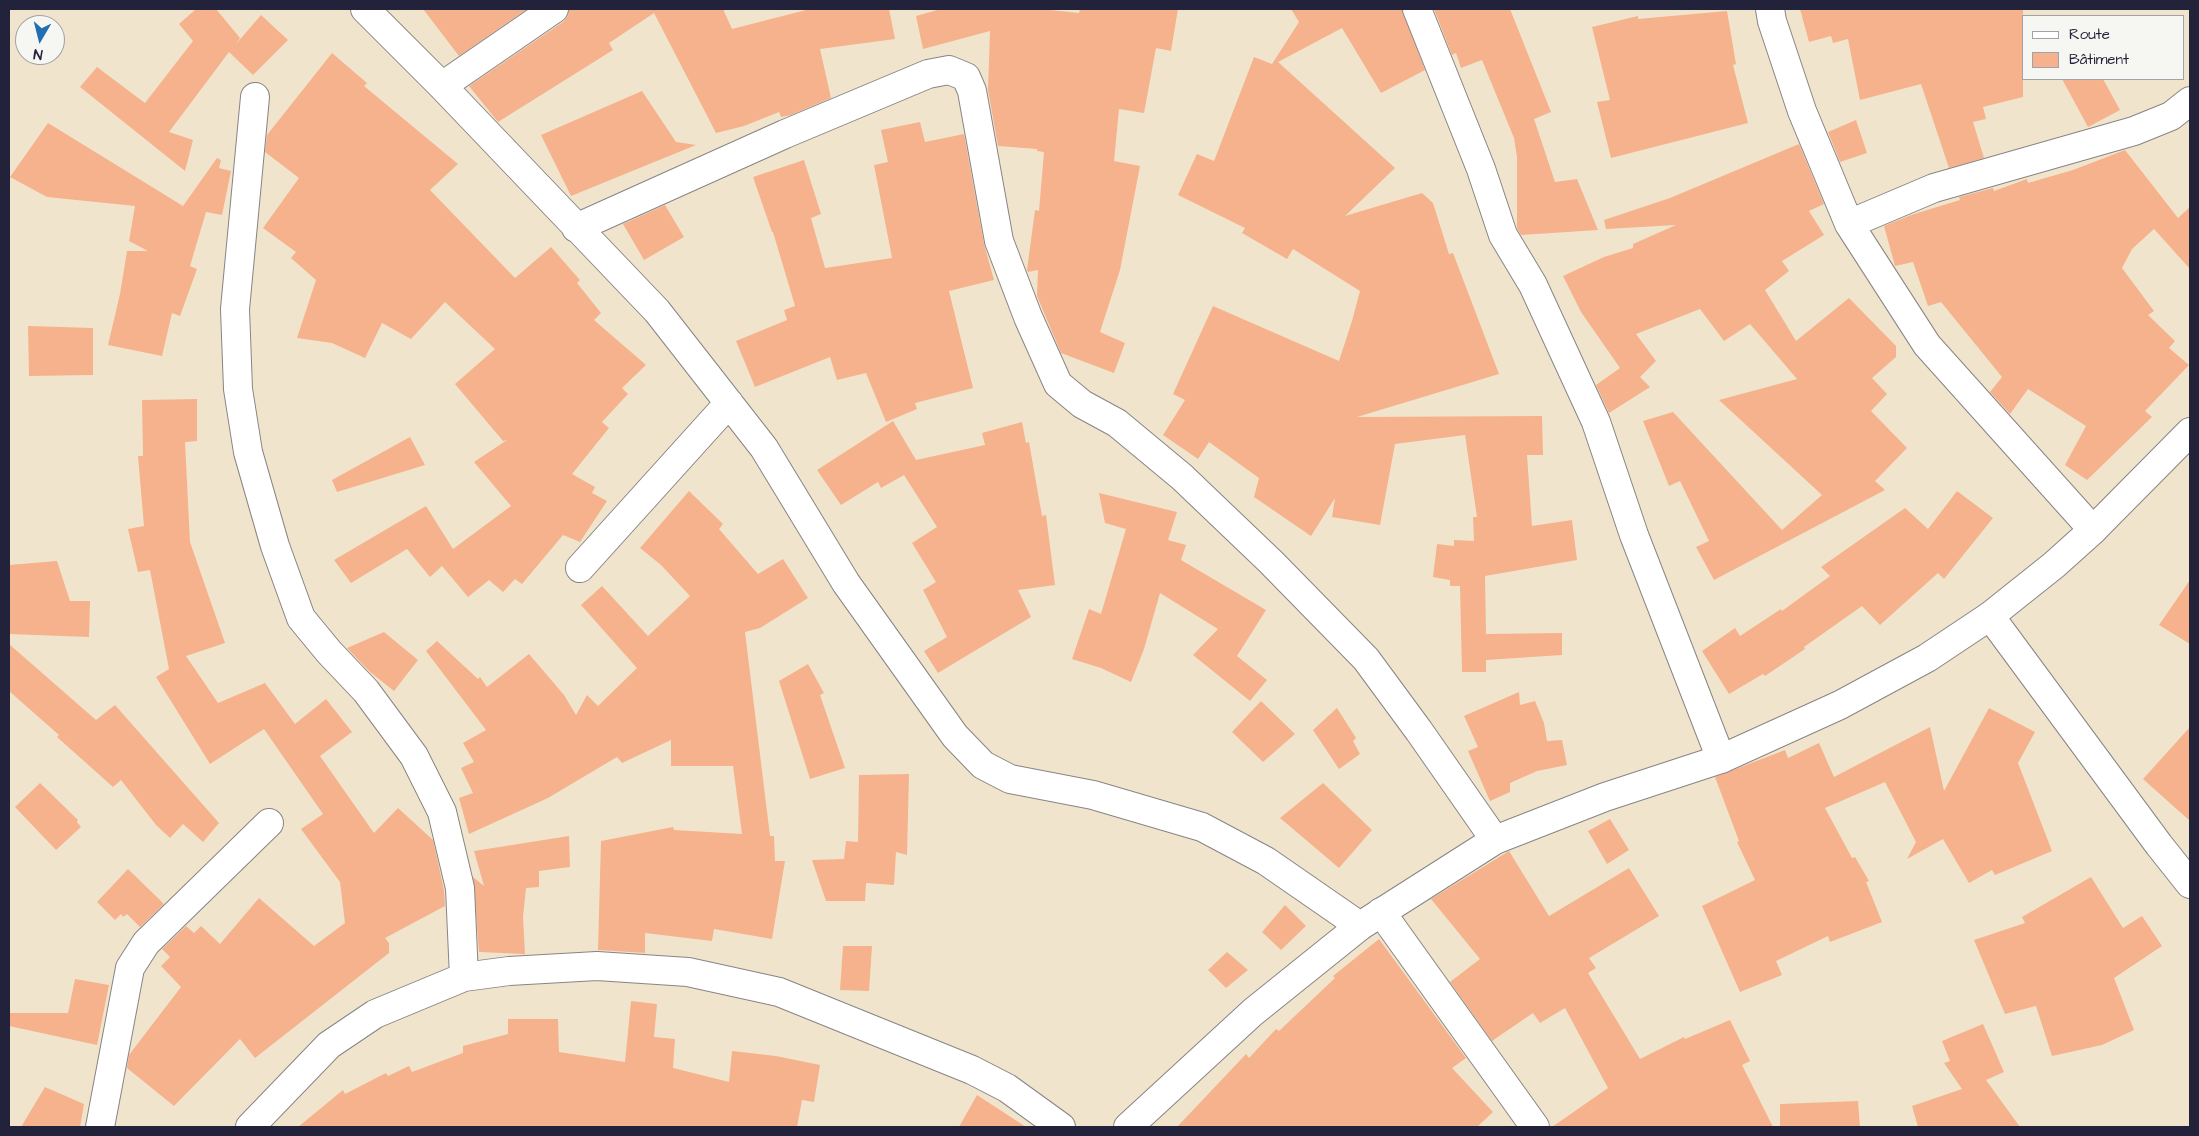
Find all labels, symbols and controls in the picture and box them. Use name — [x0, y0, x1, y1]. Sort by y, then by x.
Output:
north arrow — [15, 15, 65, 65]
legend — [2022, 15, 2184, 80]
text: Route — [2069, 24, 2110, 45]
text: N — [32, 43, 44, 64]
text: Bâtiment — [2069, 49, 2129, 70]

